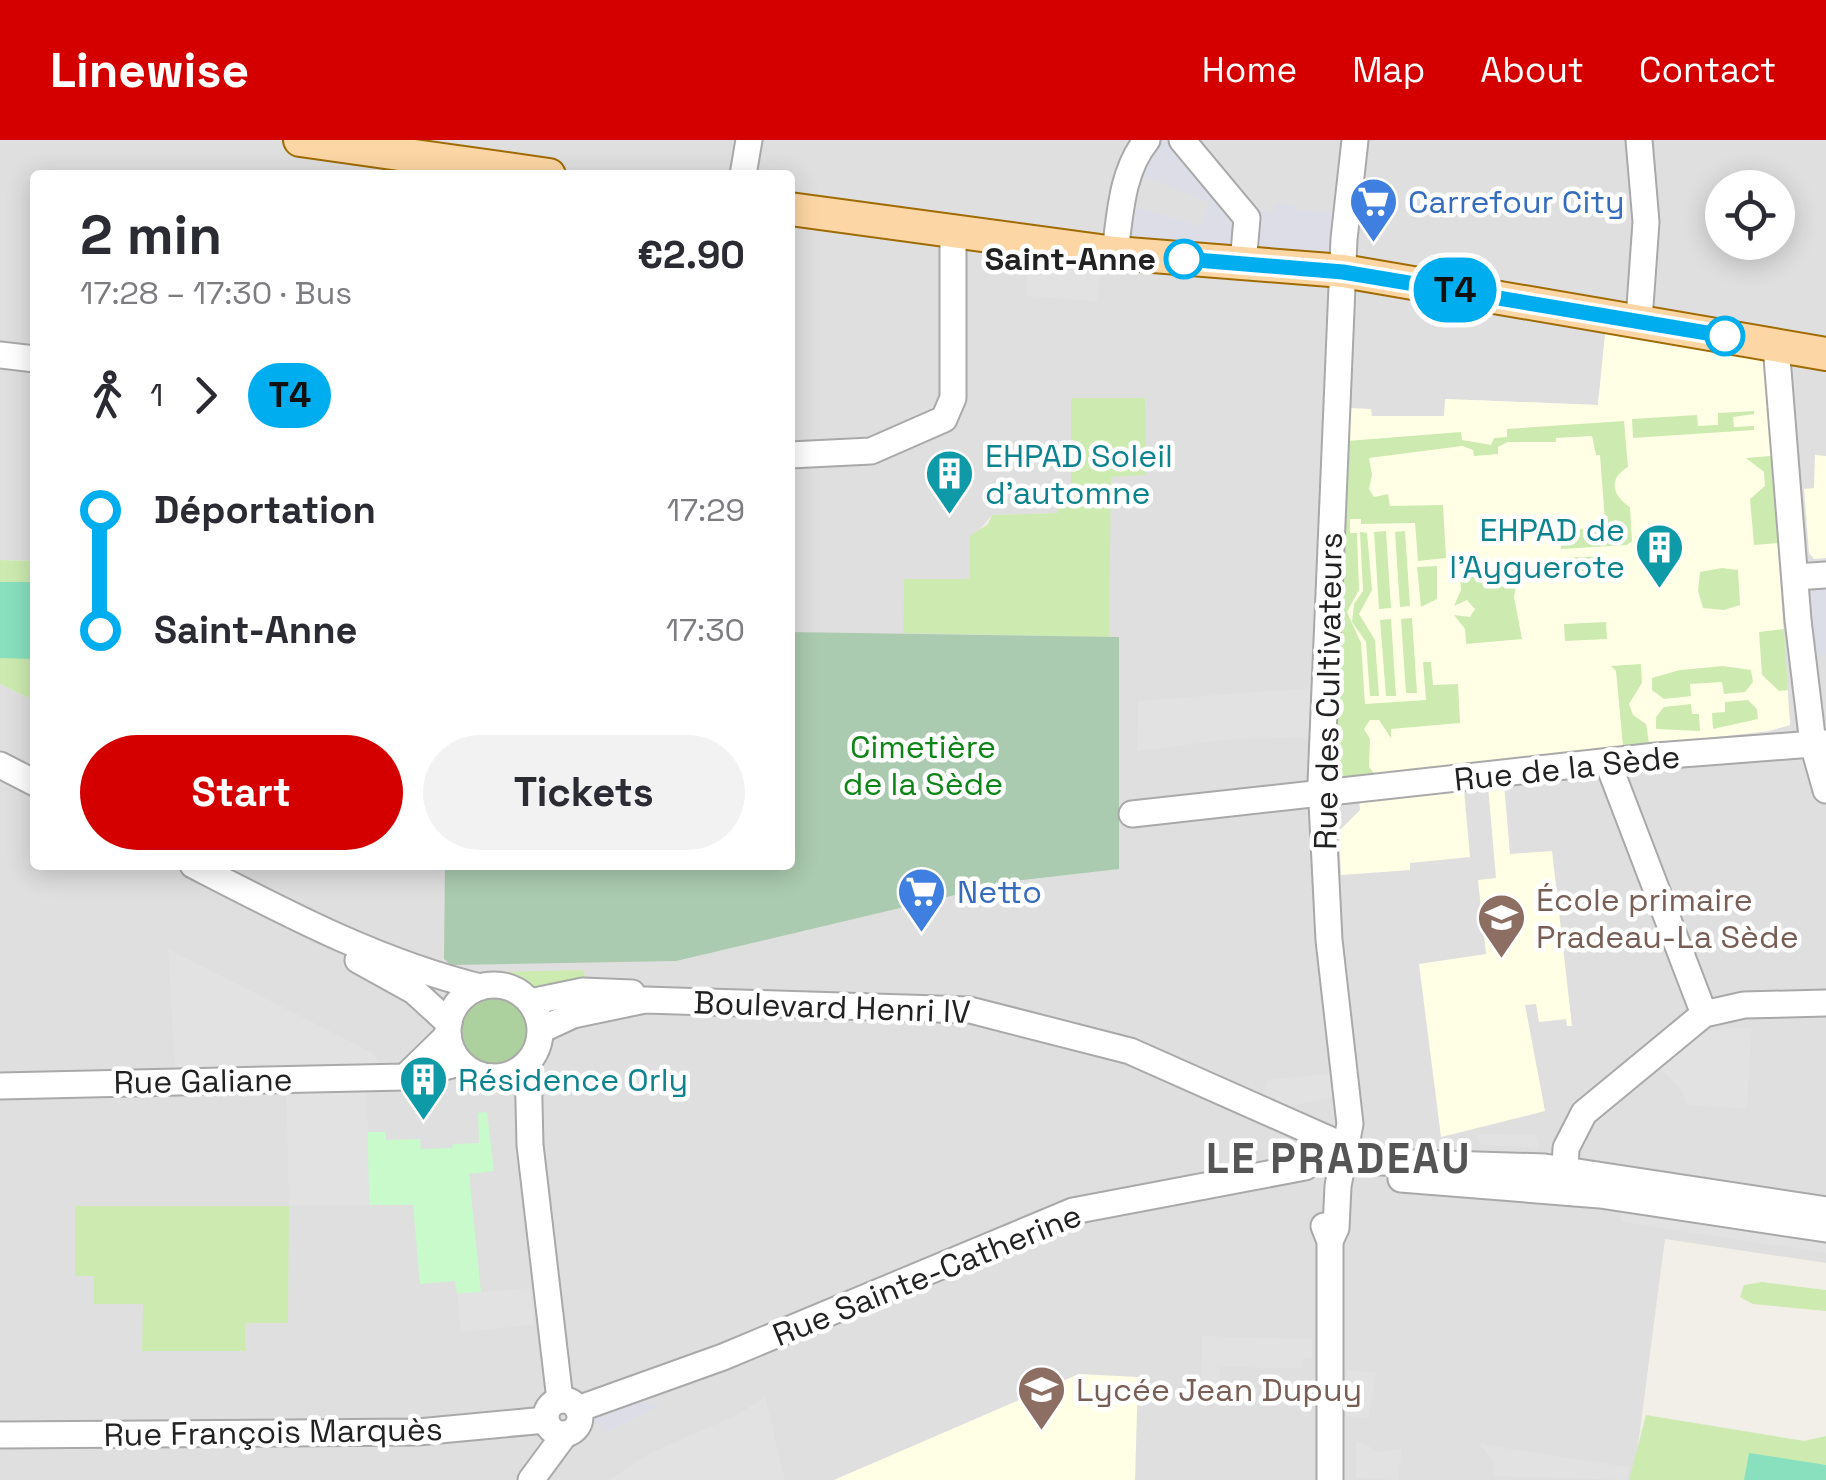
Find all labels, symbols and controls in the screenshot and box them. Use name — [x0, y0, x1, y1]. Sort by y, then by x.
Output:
text: Linewise — [50, 40, 249, 101]
text: Home — [1202, 48, 1297, 92]
text: Map — [1352, 48, 1425, 92]
text: About — [1480, 48, 1584, 92]
text: Contact — [1639, 48, 1776, 92]
map controls — [1705, 170, 1795, 260]
button: locate — [1705, 170, 1795, 260]
supermarket icon: Carrefour City — [1347, 176, 1399, 244]
place label: Carrefour City — [1408, 182, 1625, 222]
text: 2 min — [80, 200, 222, 270]
text: €2.90 — [637, 231, 745, 279]
place label: Saint-Anne — [985, 239, 1156, 279]
marker: Saint-Anne — [1165, 240, 1203, 278]
line badge: T4 — [1410, 258, 1500, 322]
text: T4 — [1434, 268, 1476, 312]
text: 17:28 – 17:30 · Bus — [80, 273, 352, 313]
unlabelled marker — [1706, 317, 1744, 355]
icon: walk — [80, 368, 135, 423]
icon: forward — [178, 368, 233, 423]
text: T4 — [268, 373, 311, 417]
text: 1 — [150, 375, 163, 415]
place label: EHPAD Soleil d'automne — [985, 436, 1173, 513]
building icon: EHPAD Soleil d'automne — [924, 448, 976, 516]
text: Déportation — [154, 486, 376, 534]
text: 17:29 — [667, 490, 745, 530]
place label: EHPAD de l'Ayguerote — [1449, 510, 1625, 587]
building icon: EHPAD de l'Ayguerote — [1634, 522, 1686, 590]
street label: Rue des Cultivateurs — [1305, 532, 1351, 850]
text: Saint-Anne — [154, 606, 358, 654]
text: 17:30 — [666, 610, 745, 650]
park label: Cimetière de la Sède — [843, 727, 1003, 804]
button: Start — [80, 735, 403, 850]
button: Tickets — [423, 735, 745, 850]
street label: Rue de la Sède — [1452, 736, 1682, 800]
supermarket icon: Netto — [896, 866, 948, 934]
place label: Netto — [957, 872, 1042, 912]
place label: École primaire Pradeau-La Sède — [1536, 880, 1799, 957]
school or university icon: École primaire Pradeau-La Sède — [1475, 892, 1527, 960]
street label: Boulevard Henri IV — [693, 982, 972, 1032]
building icon: Résidence Orly — [397, 1054, 449, 1122]
street label: Rue Galiane — [113, 1059, 293, 1103]
place label: Résidence Orly — [458, 1060, 688, 1100]
district label: LE PRADEAU — [1206, 1132, 1472, 1185]
street label: Rue Sainte-Catherine — [767, 1195, 1087, 1355]
school or university icon: Lycée Jean Dupuy — [1015, 1364, 1067, 1432]
place label: Lycée Jean Dupuy — [1076, 1370, 1362, 1410]
street label: Rue François Marquès — [103, 1409, 443, 1455]

